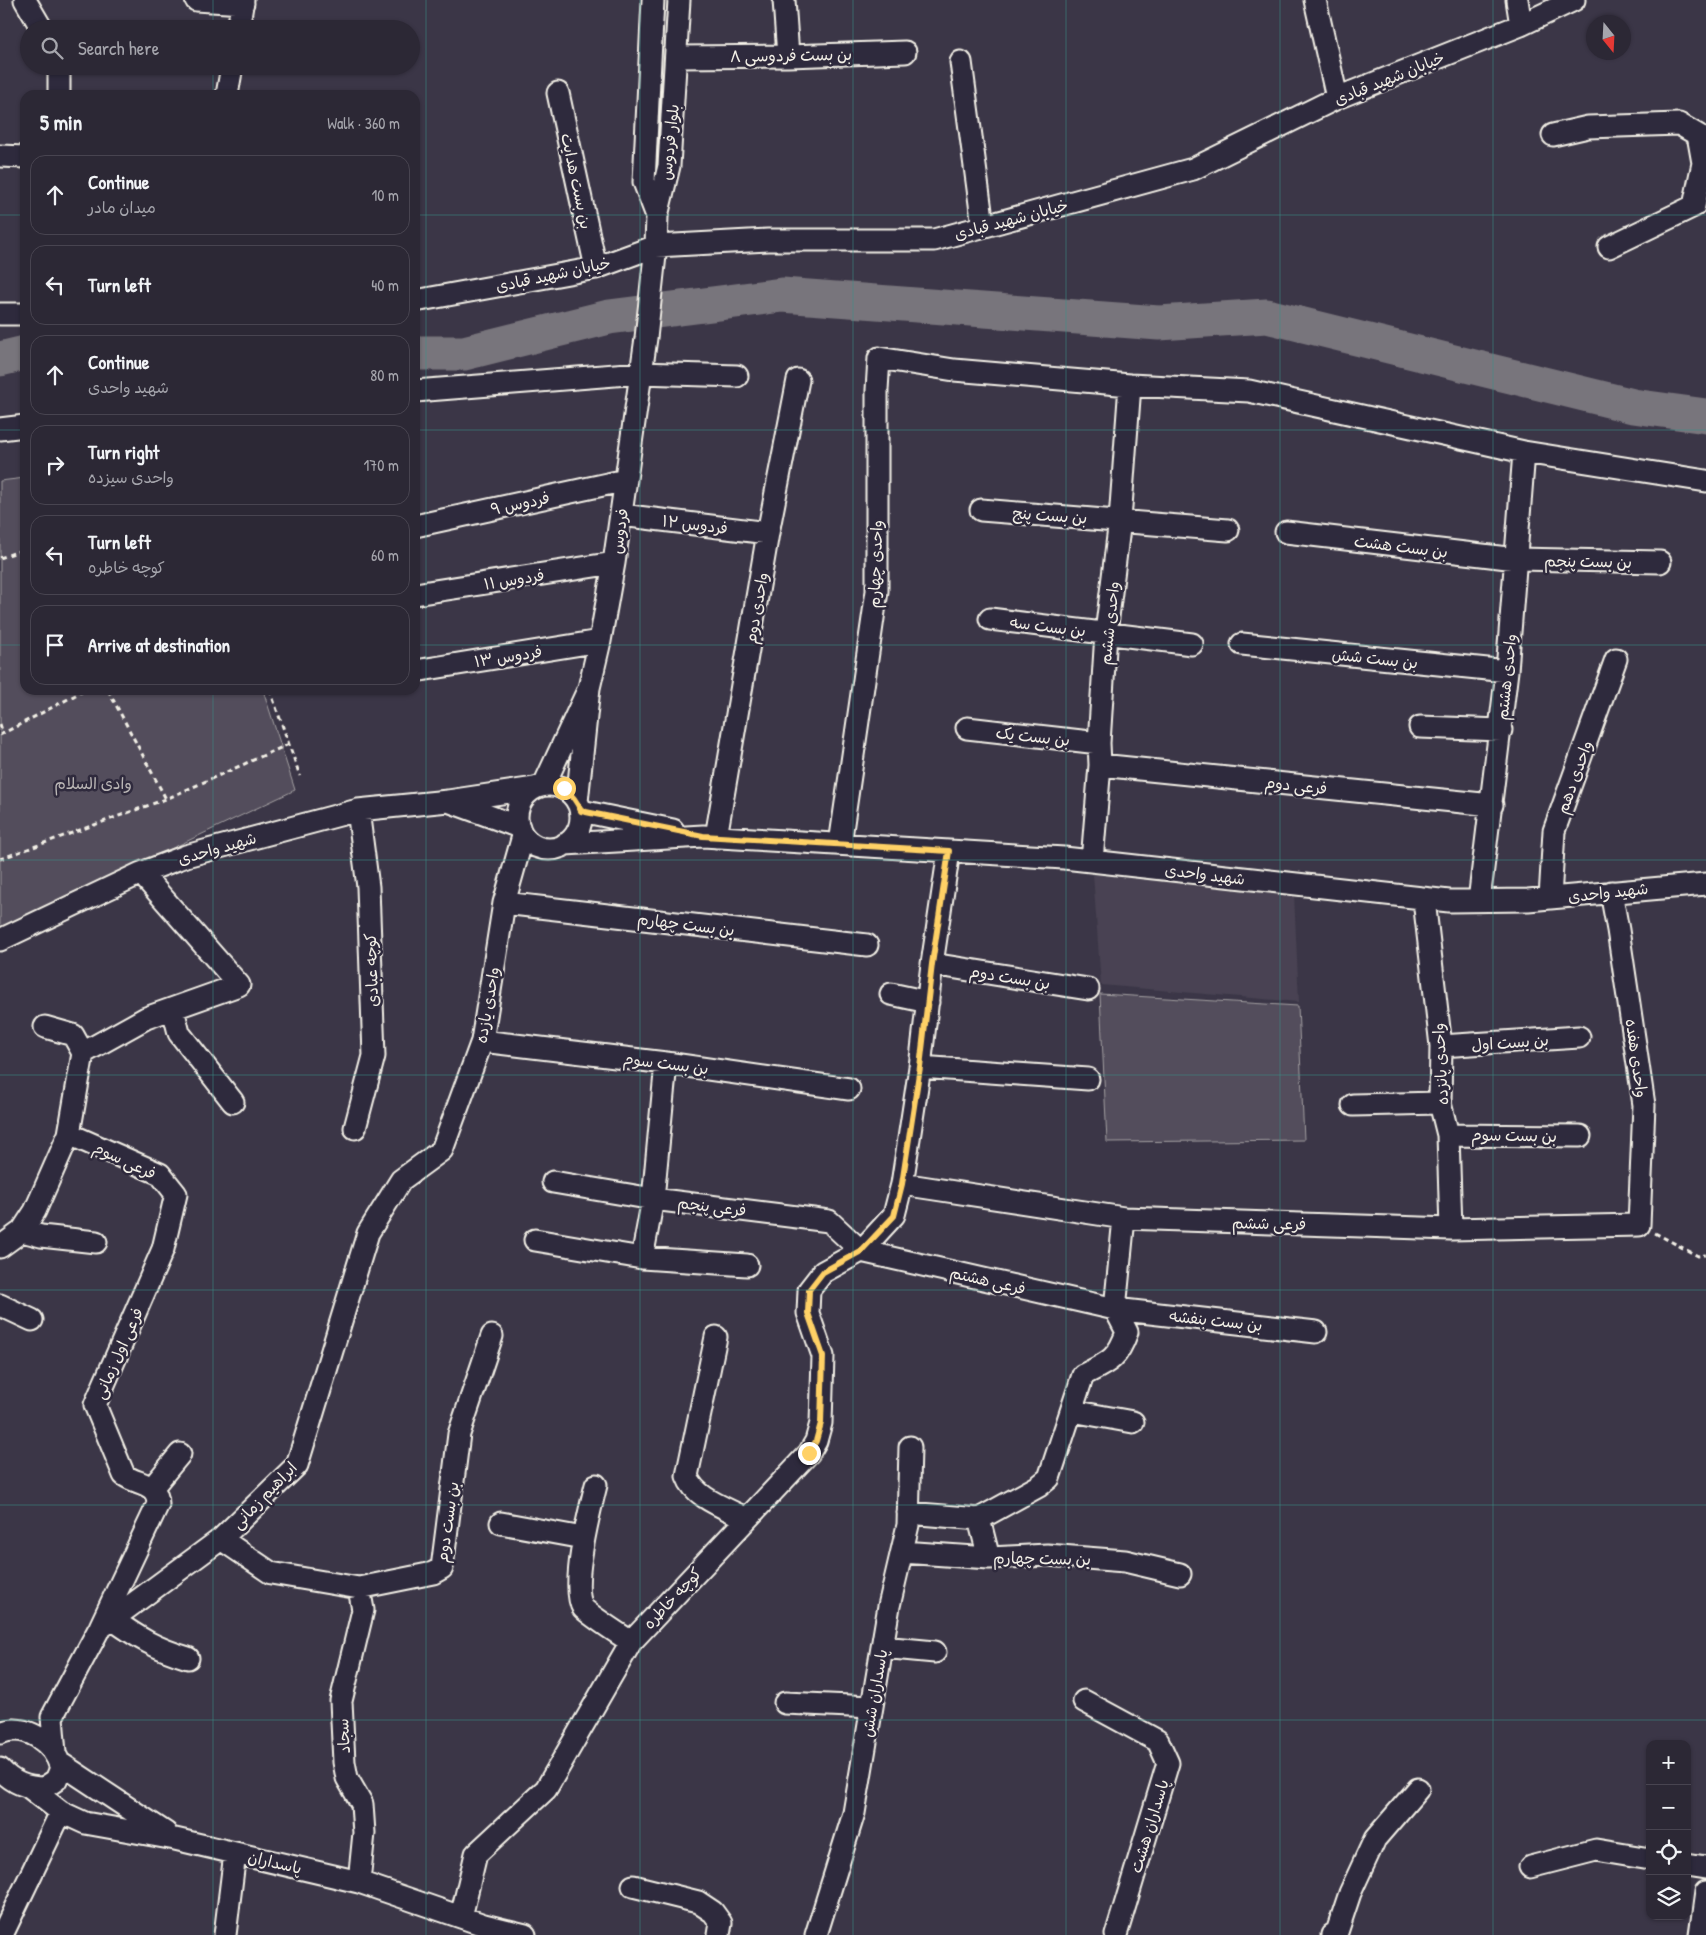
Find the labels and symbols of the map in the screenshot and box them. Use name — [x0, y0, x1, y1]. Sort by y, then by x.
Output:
north arrow — [1586, 15, 1631, 60]
street label: بن بست فردوسی ۸ — [730, 43, 852, 67]
street label: خیابان شهید قبادی — [1331, 46, 1447, 110]
street label: بلوار فردوس — [654, 103, 684, 181]
street label: بن بست هدایت — [556, 131, 598, 231]
street label: خیابان شهید قبادی — [952, 193, 1070, 245]
street label: خیابان شهید قبادی — [493, 251, 613, 297]
street label: فردوس ۹ — [489, 486, 551, 520]
street label: بن بست پنج — [1012, 501, 1088, 529]
street label: فردوس — [605, 507, 633, 555]
street label: فردوس ۱۲ — [661, 509, 729, 539]
street label: واحدی چهارم — [862, 519, 890, 609]
street label: بن بست هشت — [1353, 529, 1449, 563]
street label: بن بست پنجم — [1544, 549, 1632, 575]
street label: فردوس ۱۱ — [482, 563, 546, 595]
street label: واحدی دوم — [739, 571, 775, 646]
street label: واحدی ششم — [1094, 580, 1126, 666]
street label: بن بست سه — [1009, 610, 1087, 642]
street label: واحدی هشتم — [1491, 633, 1523, 721]
street label: فردوس ۱۳ — [472, 640, 544, 672]
street label: بن بست شش — [1331, 643, 1419, 673]
street label: بن بست یک — [995, 721, 1071, 751]
street label: واحدی دهم — [1551, 737, 1599, 817]
street label: فرعی دوم — [1263, 771, 1328, 801]
park label: وادی السلام — [54, 772, 132, 796]
route start — [553, 777, 576, 800]
street label: شهید واحدی — [175, 826, 259, 870]
street label: شهید واحدی — [1164, 858, 1246, 890]
street label: شهید واحدی — [1567, 877, 1649, 907]
street label: بن بست چهارم — [636, 907, 736, 943]
street label: کوچه عبادی — [359, 933, 383, 1007]
street label: بن بست دوم — [968, 960, 1052, 996]
street label: واحدی یازده — [469, 965, 505, 1045]
street label: واحدی هفده — [1621, 1017, 1653, 1099]
street label: واحدی پانزده — [1427, 1022, 1453, 1106]
street label: بن بست اول — [1470, 1028, 1550, 1056]
street label: بن بست سوم — [622, 1047, 710, 1081]
street label: بن بست سوم — [1471, 1123, 1557, 1149]
street label: فرعی سوم — [89, 1136, 160, 1186]
street label: فرعی پنجم — [676, 1191, 748, 1223]
street label: فرعی ششم — [1232, 1211, 1306, 1237]
street label: فرعی هشتم — [947, 1261, 1028, 1301]
street label: فرعی اول زمانی — [88, 1304, 148, 1402]
street label: بن بست بنفشه — [1168, 1304, 1264, 1336]
route end — [798, 1442, 821, 1465]
street label: ابراهیم زمانی — [226, 1457, 303, 1535]
street label: بن بست دوم — [430, 1480, 466, 1564]
street label: بن بست چهارم — [993, 1546, 1091, 1572]
street label: كوچه خاطره — [638, 1562, 706, 1634]
street label: پاسداران شش — [855, 1647, 893, 1739]
street label: سجاد — [331, 1718, 355, 1754]
street label: پاسداران هشت — [1124, 1776, 1174, 1876]
street label: پاسداران — [246, 1845, 304, 1879]

